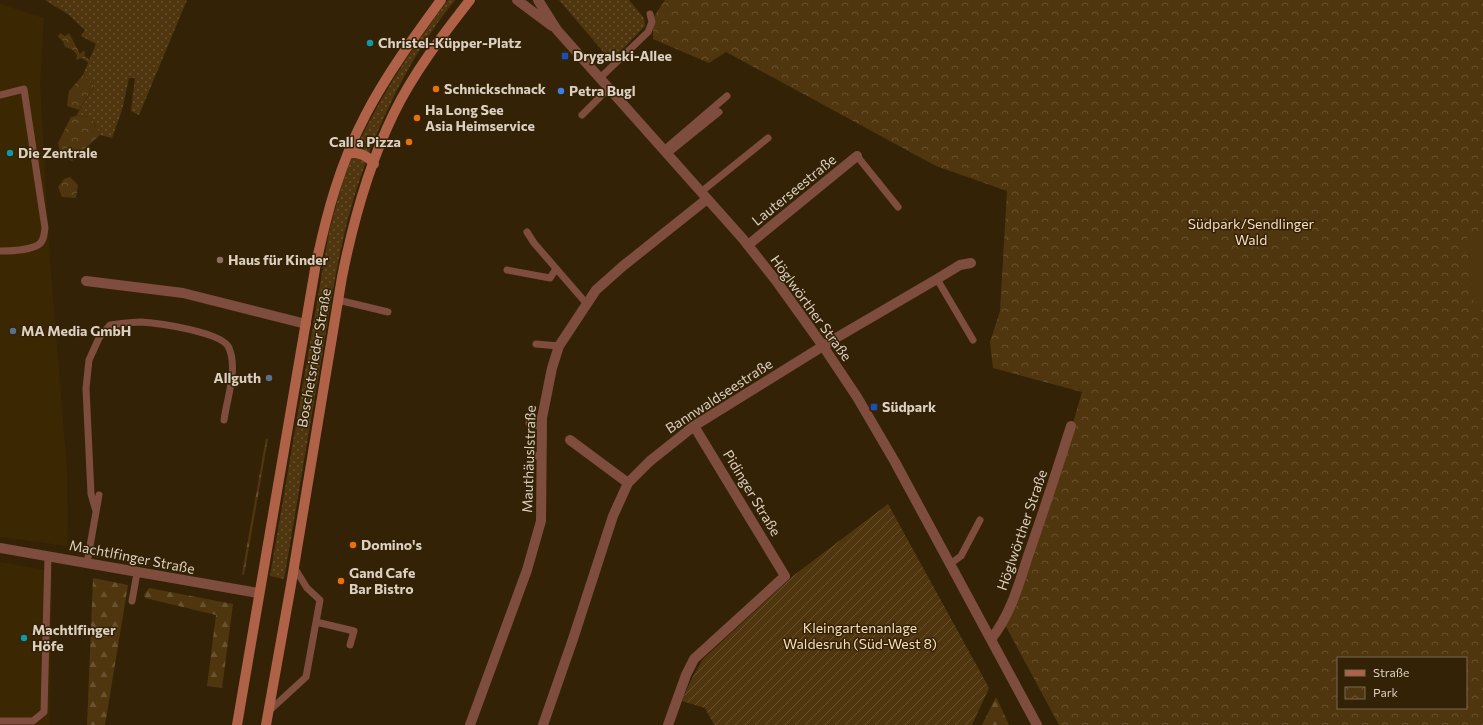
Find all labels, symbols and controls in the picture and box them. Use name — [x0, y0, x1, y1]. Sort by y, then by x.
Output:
place label: Christel-Küpper-Platz — [378, 34, 521, 51]
marker: Christel-Küpper-Platz — [365, 38, 375, 48]
place label: Drygalski-Allee — [573, 47, 672, 64]
marker: Drygalski-Allee — [560, 51, 570, 61]
place label: Schnickschnack — [444, 80, 546, 97]
place label: Petra Bugl — [569, 82, 636, 99]
marker: Schnickschnack — [431, 84, 441, 94]
marker: Petra Bugl — [556, 86, 566, 96]
place label: Ha Long See Asia Heimservice — [425, 101, 535, 134]
marker: Ha Long See Asia Heimservice — [412, 113, 422, 123]
place label: Call a Pizza — [329, 133, 401, 150]
marker: Call a Pizza — [404, 137, 414, 147]
place label: Die Zentrale — [18, 144, 97, 161]
marker: Die Zentrale — [5, 148, 15, 158]
street label: Lauterseestraße — [748, 150, 839, 229]
park label: Südpark/Sendlinger Wald — [1188, 215, 1315, 248]
place label: Haus für Kinder — [228, 251, 329, 268]
street label: Höglwörther Straße — [767, 251, 856, 364]
marker: Haus für Kinder — [215, 255, 225, 265]
street label: Boschetsrieder Straße — [293, 287, 334, 429]
place label: MA Media GmbH — [21, 322, 131, 339]
marker: MA Media GmbH — [8, 326, 18, 336]
street label: Bannwaldseestraße — [662, 355, 775, 437]
place label: Allguth — [214, 369, 261, 386]
marker: Allguth — [264, 373, 274, 383]
place label: Südpark — [882, 398, 936, 415]
marker: Südpark — [869, 402, 879, 412]
street label: Mauthäuslstraße — [518, 405, 539, 513]
street label: Pidinger Straße — [720, 447, 785, 539]
street label: Höglwörther Straße — [993, 467, 1050, 593]
street label: Machtlfinger Straße — [68, 536, 196, 577]
place label: Domino's — [361, 536, 422, 553]
marker: Domino's — [348, 540, 358, 550]
place label: Gand Cafe Bar Bistro — [349, 564, 415, 597]
marker: Gand Cafe Bar Bistro — [336, 576, 346, 586]
park label: Kleingartenanlage Waldesruh (Süd-West 8) — [783, 619, 937, 652]
place label: Machtlfinger Höfe — [32, 621, 116, 654]
marker: Machtlfinger Höfe — [19, 633, 29, 643]
legend — [1337, 657, 1467, 709]
text: Straße — [1373, 665, 1409, 679]
text: Park — [1373, 685, 1399, 699]

